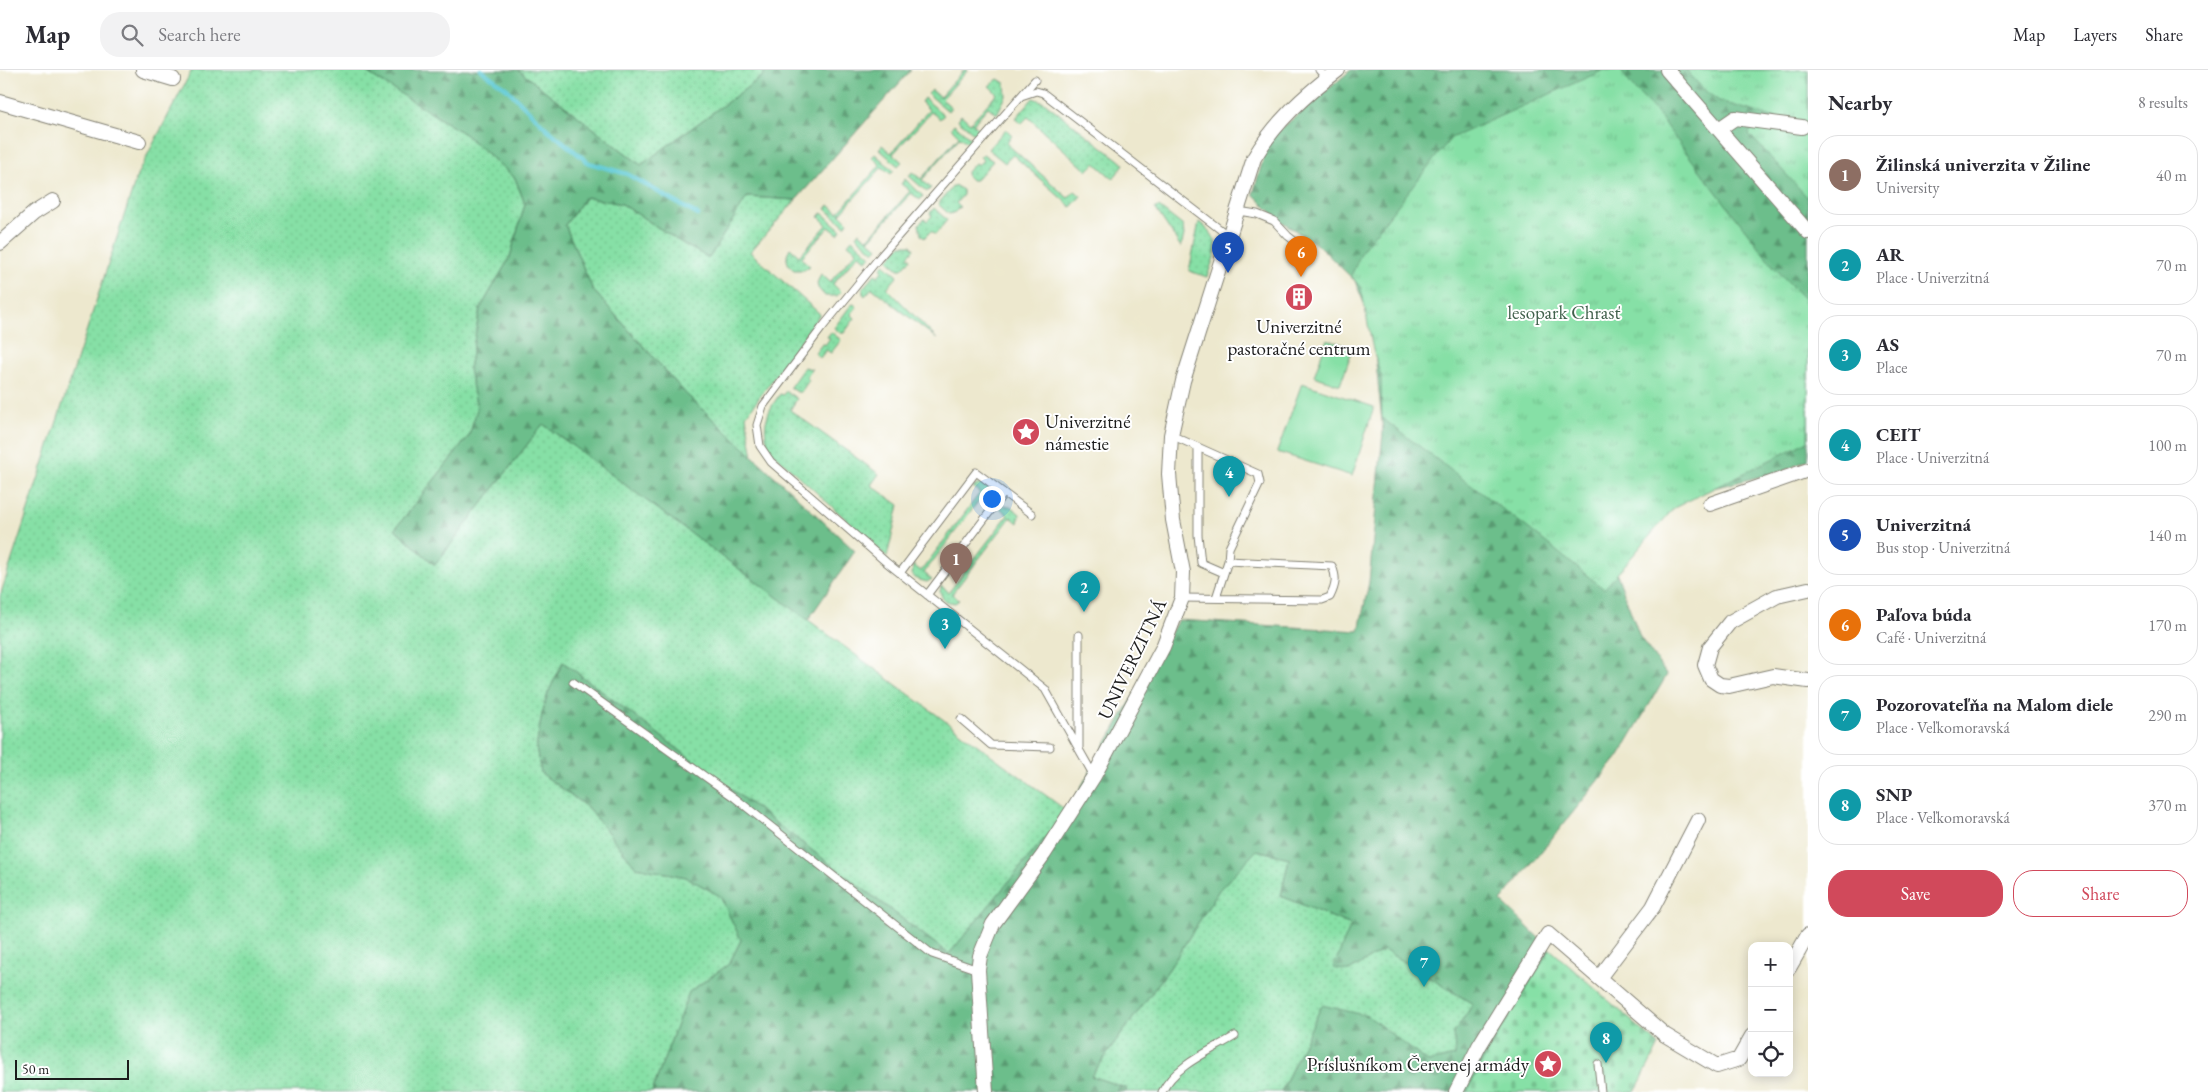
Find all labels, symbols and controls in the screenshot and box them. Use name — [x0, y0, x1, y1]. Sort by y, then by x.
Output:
search box — [100, 12, 450, 57]
text: Map — [25, 19, 70, 50]
icon: search — [118, 21, 146, 49]
text: Search here — [158, 22, 241, 47]
text: Map — [2013, 23, 2045, 46]
text: Layers — [2073, 23, 2117, 46]
text: Share — [2145, 23, 2183, 46]
text: Nearby — [1828, 89, 1892, 116]
text: 8 results — [2138, 92, 2188, 113]
text: Žilinská univerzita v Žiline — [1876, 152, 2090, 177]
text: 1 — [1841, 165, 1849, 186]
text: 40 m — [2156, 165, 2187, 186]
text: University — [1876, 177, 1940, 198]
pin: 5 — [1212, 232, 1244, 273]
pin: 6 — [1285, 236, 1317, 277]
text: AR — [1876, 242, 1904, 267]
text: 2 — [1841, 255, 1849, 276]
text: 70 m — [2156, 255, 2187, 276]
text: Place · Univerzitná — [1876, 267, 1989, 288]
building icon: Univerzitné pastoračné centrum — [1284, 282, 1314, 312]
park label: lesopark Chrasť — [1508, 300, 1621, 325]
place label: Univerzitné pastoračné centrum — [1227, 314, 1371, 361]
text: AS — [1876, 332, 1899, 357]
text: 3 — [1841, 345, 1849, 366]
text: 70 m — [2156, 345, 2187, 366]
text: Place — [1876, 357, 1908, 378]
place label: Univerzitné námestie — [1045, 409, 1131, 456]
place icon: Univerzitné námestie — [1011, 417, 1041, 447]
text: CEIT — [1876, 422, 1921, 447]
text: 4 — [1841, 435, 1849, 456]
text: 100 m — [2148, 435, 2187, 456]
text: Place · Univerzitná — [1876, 447, 1989, 468]
pin: 4 — [1213, 456, 1245, 497]
your location — [979, 486, 1005, 512]
text: Univerzitná — [1876, 512, 1971, 537]
text: 5 — [1841, 525, 1849, 546]
text: 140 m — [2148, 525, 2187, 546]
text: Bus stop · Univerzitná — [1876, 537, 2010, 558]
pin: 1 — [940, 543, 972, 584]
pin: 2 — [1068, 571, 1100, 612]
street label: UNIVERZITNÁ — [1092, 594, 1172, 724]
text: Paľova búda — [1876, 602, 1972, 627]
pin: 3 — [929, 608, 961, 649]
text: 6 — [1841, 615, 1849, 636]
text: 170 m — [2148, 615, 2187, 636]
text: Café · Univerzitná — [1876, 627, 1986, 648]
text: Pozorovateľňa na Malom diele — [1876, 692, 2113, 717]
text: 7 — [1841, 705, 1849, 726]
text: 290 m — [2148, 705, 2187, 726]
text: Place · Veľkomoravská — [1876, 717, 2010, 738]
text: SNP — [1876, 782, 1912, 807]
text: 8 — [1841, 795, 1849, 816]
text: 370 m — [2148, 795, 2187, 816]
text: Place · Veľkomoravská — [1876, 807, 2010, 828]
button: Save — [1828, 870, 2003, 917]
button: Share — [2013, 870, 2188, 917]
map controls — [1748, 942, 1793, 1077]
button: + — [1748, 942, 1793, 987]
pin: 7 — [1408, 946, 1440, 987]
button: − — [1748, 987, 1793, 1032]
pin: 8 — [1590, 1022, 1622, 1063]
button: locate — [1748, 1032, 1793, 1077]
place icon: Príslušníkom Červenej armády — [1533, 1049, 1563, 1079]
place label: Príslušníkom Červenej armády — [1307, 1052, 1530, 1077]
scale bar — [15, 1057, 129, 1080]
text: 50 m — [22, 1060, 49, 1078]

